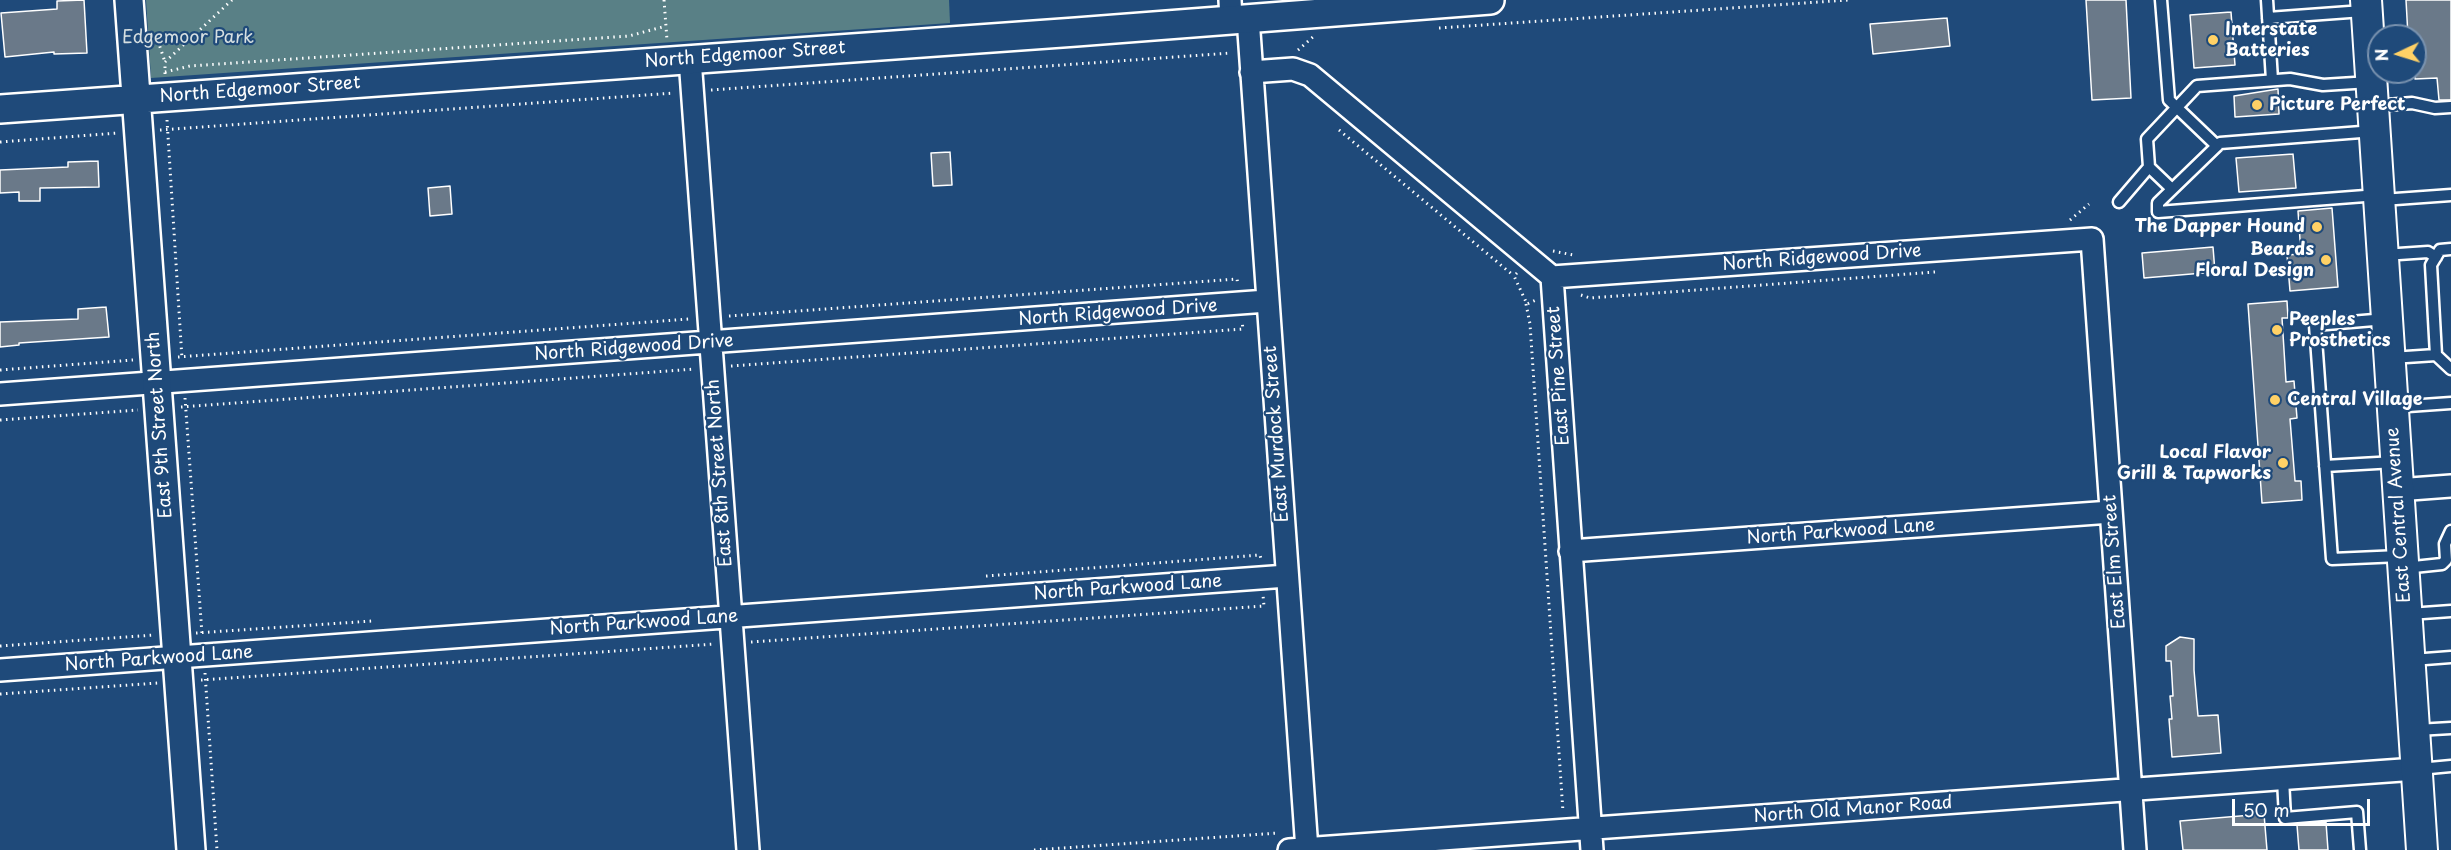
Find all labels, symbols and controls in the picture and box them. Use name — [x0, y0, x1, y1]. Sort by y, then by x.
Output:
place label: Interstate Batteries — [2225, 19, 2317, 62]
north arrow — [2367, 24, 2427, 84]
park label: Edgemoor Park — [122, 27, 254, 49]
marker: Interstate Batteries — [2206, 33, 2220, 47]
street label: North Edgemoor Street — [644, 37, 846, 73]
text: N — [2369, 48, 2393, 62]
street label: North Edgemoor Street — [159, 72, 361, 108]
place label: Picture Perfect — [2269, 94, 2406, 116]
marker: Picture Perfect — [2250, 98, 2264, 112]
place label: The Dapper Hound — [2134, 216, 2305, 238]
marker: The Dapper Hound — [2310, 220, 2324, 234]
place label: Beards Floral Design — [2195, 239, 2314, 282]
street label: North Ridgewood Drive — [1722, 240, 1922, 276]
marker: Beards Floral Design — [2319, 253, 2333, 267]
street label: North Ridgewood Drive — [1018, 295, 1218, 331]
street label: East Pine Street — [1543, 306, 1575, 446]
place label: Peeples Prosthetics — [2289, 309, 2391, 352]
marker: Peeples Prosthetics — [2270, 323, 2284, 337]
street label: North Ridgewood Drive — [534, 330, 734, 366]
street label: East 9th Street North — [143, 331, 177, 519]
street label: East Murdock Street — [1260, 345, 1294, 523]
street label: East 8th Street North — [703, 378, 737, 568]
place label: Central Village — [2287, 389, 2422, 411]
marker: Central Village — [2268, 393, 2282, 407]
street label: East Central Avenue — [2382, 426, 2416, 604]
place label: Local Flavor Grill & Tapworks — [2117, 442, 2271, 484]
marker: Local Flavor Grill & Tapworks — [2276, 456, 2290, 470]
street label: East Elm Street — [2100, 494, 2130, 630]
street label: North Parkwood Lane — [1746, 515, 1936, 549]
street label: North Parkwood Lane — [1033, 571, 1223, 605]
street label: North Parkwood Lane — [549, 606, 739, 640]
street label: North Parkwood Lane — [64, 642, 254, 676]
scale bar — [2235, 787, 2373, 825]
street label: North Old Manor Road — [1753, 792, 1953, 828]
text: 50 m — [2243, 796, 2290, 823]

